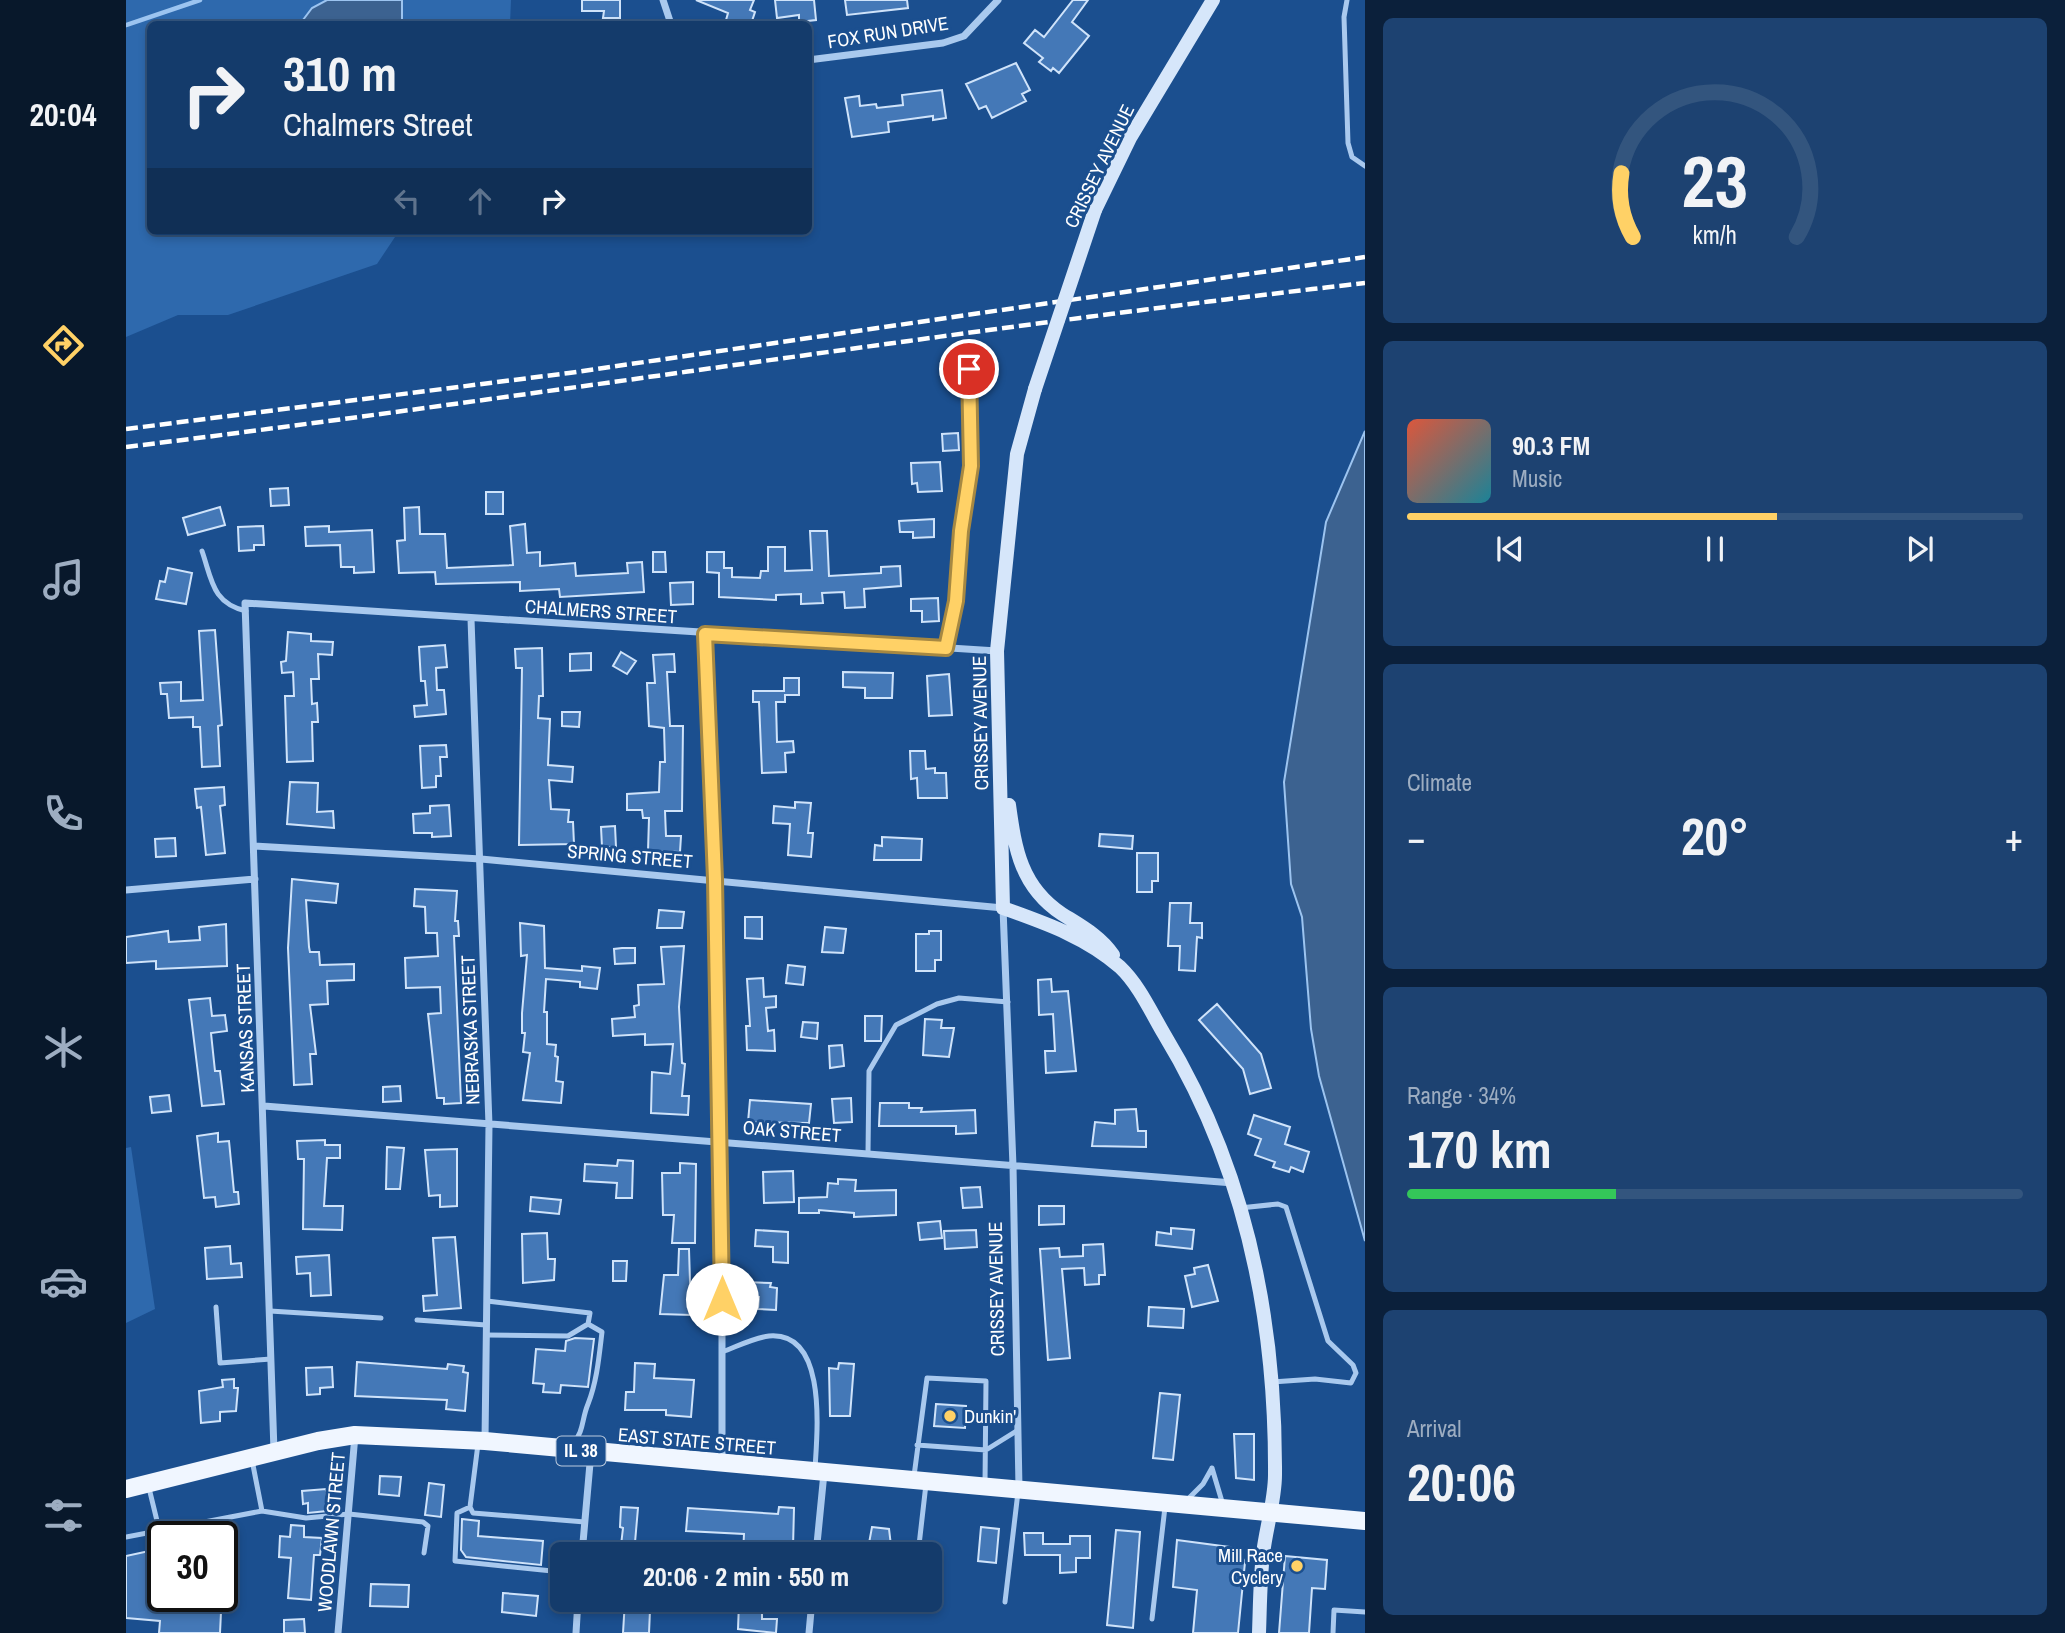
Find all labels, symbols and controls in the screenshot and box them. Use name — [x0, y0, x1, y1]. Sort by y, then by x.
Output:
street label: FOX RUN DRIVE — [826, 10, 950, 54]
text: 310 m — [283, 40, 397, 106]
icon: right — [168, 49, 259, 140]
text: 20:04 — [29, 93, 97, 136]
street label: CRISSEY AVENUE — [1058, 100, 1140, 232]
text: Chalmers Street — [283, 103, 473, 146]
text: 23 — [1682, 132, 1748, 230]
icon: left — [388, 182, 426, 220]
icon: ahead — [461, 182, 499, 220]
icon: right — [534, 182, 572, 220]
text: km/h — [1693, 217, 1737, 251]
icon: directions — [39, 321, 88, 370]
pin — [939, 339, 999, 399]
icon: arrive — [950, 350, 988, 388]
text: 90.3 FM — [1512, 428, 1590, 463]
text: Music — [1512, 463, 1562, 494]
icon: previous — [1491, 530, 1529, 568]
icon: pause — [1696, 530, 1734, 568]
icon: next — [1901, 530, 1939, 568]
icon: music — [39, 555, 88, 604]
street label: CHALMERS STREET — [524, 593, 678, 629]
street label: CRISSEY AVENUE — [966, 656, 994, 790]
text: Climate — [1407, 767, 1472, 798]
icon: phone — [39, 789, 88, 838]
text: 20° — [1681, 801, 1749, 871]
text: − — [1407, 812, 1425, 863]
text: + — [2005, 812, 2023, 863]
street label: SPRING STREET — [566, 838, 694, 874]
street label: NEBRASKA STREET — [454, 954, 486, 1105]
street label: KANSAS STREET — [230, 963, 260, 1093]
icon: climate — [39, 1023, 88, 1072]
text: Range · 34% — [1407, 1080, 1516, 1111]
street label: OAK STREET — [742, 1114, 843, 1148]
text: 170 km — [1407, 1114, 1552, 1184]
street label: CRISSEY AVENUE — [982, 1222, 1010, 1356]
icon: car — [39, 1257, 88, 1306]
position arrow — [685, 1262, 759, 1336]
place label: Dunkin' — [964, 1403, 1016, 1429]
marker: Dunkin' — [942, 1408, 958, 1424]
text: Arrival — [1407, 1413, 1462, 1444]
street label: EAST STATE STREET — [617, 1421, 778, 1461]
road number: IL 38 — [556, 1436, 606, 1466]
text: 20:06 — [1407, 1447, 1516, 1517]
street label: WOODLAWN STREET — [311, 1450, 351, 1613]
icon: filters — [39, 1491, 88, 1540]
speed limit sign: 30 — [147, 1521, 238, 1612]
place label: Mill Race Cyclery — [1218, 1542, 1283, 1590]
marker: Mill Race Cyclery — [1289, 1558, 1305, 1574]
text: 20:06 · 2 min · 550 m — [643, 1559, 849, 1594]

